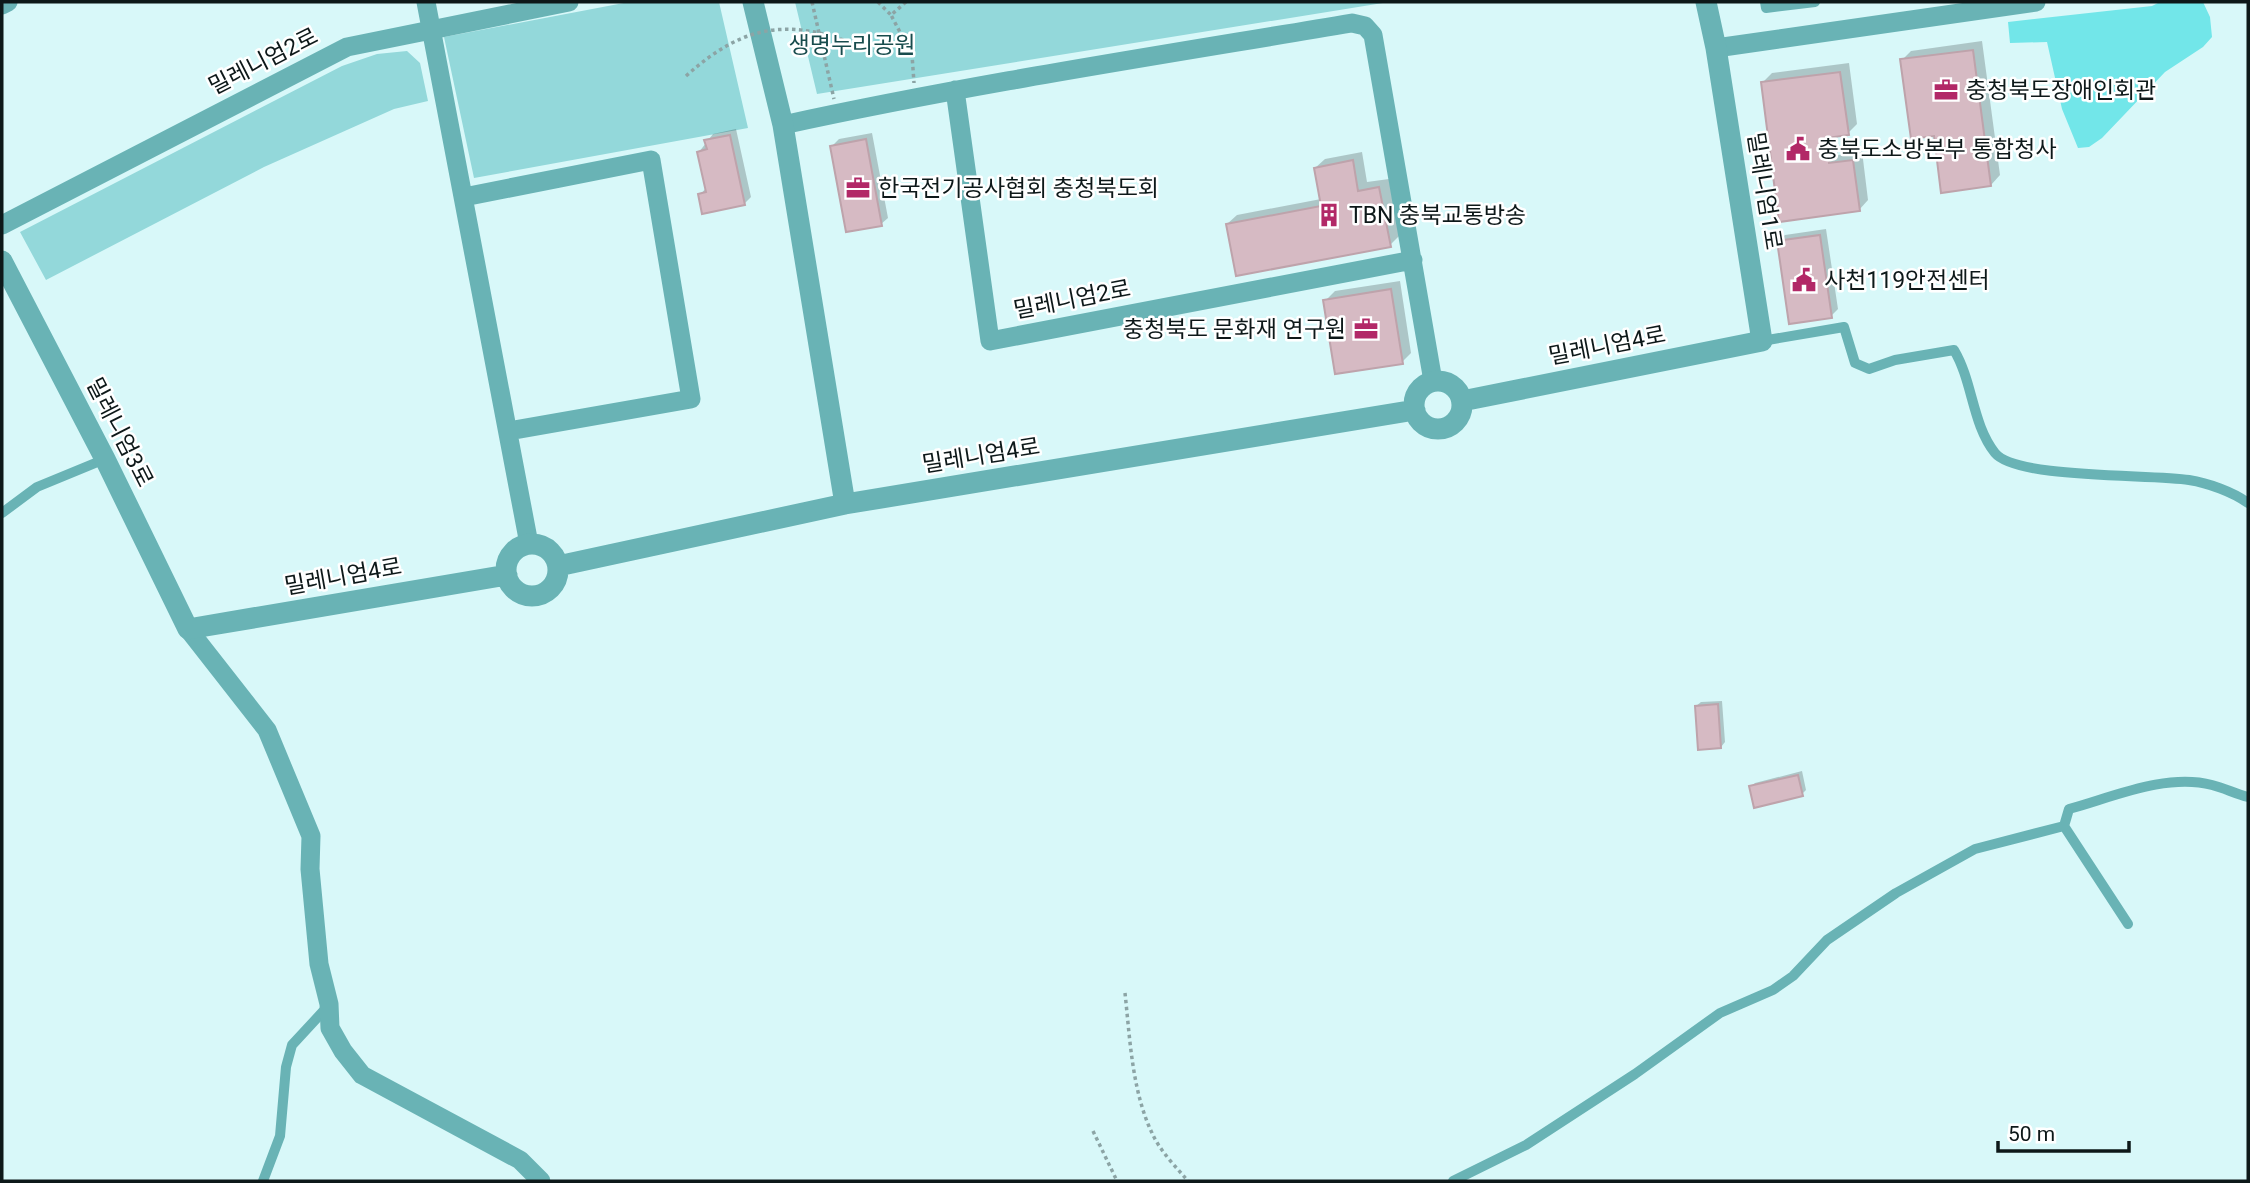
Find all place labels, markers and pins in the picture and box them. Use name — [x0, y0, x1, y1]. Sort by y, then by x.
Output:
office icon: 충청북도장애인회관 — [1932, 76, 1960, 104]
place label: 충청북도장애인회관 — [1966, 77, 2156, 104]
public building icon: 충북도소방본부 통합청사 — [1784, 135, 1812, 163]
place label: 충북도소방본부 통합청사 — [1818, 136, 2056, 163]
office icon: 한국전기공사협회 충청북도회 — [844, 174, 872, 202]
place label: 한국전기공사협회 충청북도회 — [878, 175, 1159, 202]
building icon: TBN 충북교통방송 — [1315, 201, 1343, 229]
place label: TBN 충북교통방송 — [1349, 202, 1526, 229]
public building icon: 사천119안전센터 — [1790, 266, 1818, 294]
place label: 사천119안전센터 — [1824, 267, 1990, 294]
office icon: 충청북도 문화재 연구원 — [1352, 315, 1380, 343]
place label: 충청북도 문화재 연구원 — [1123, 316, 1346, 343]

